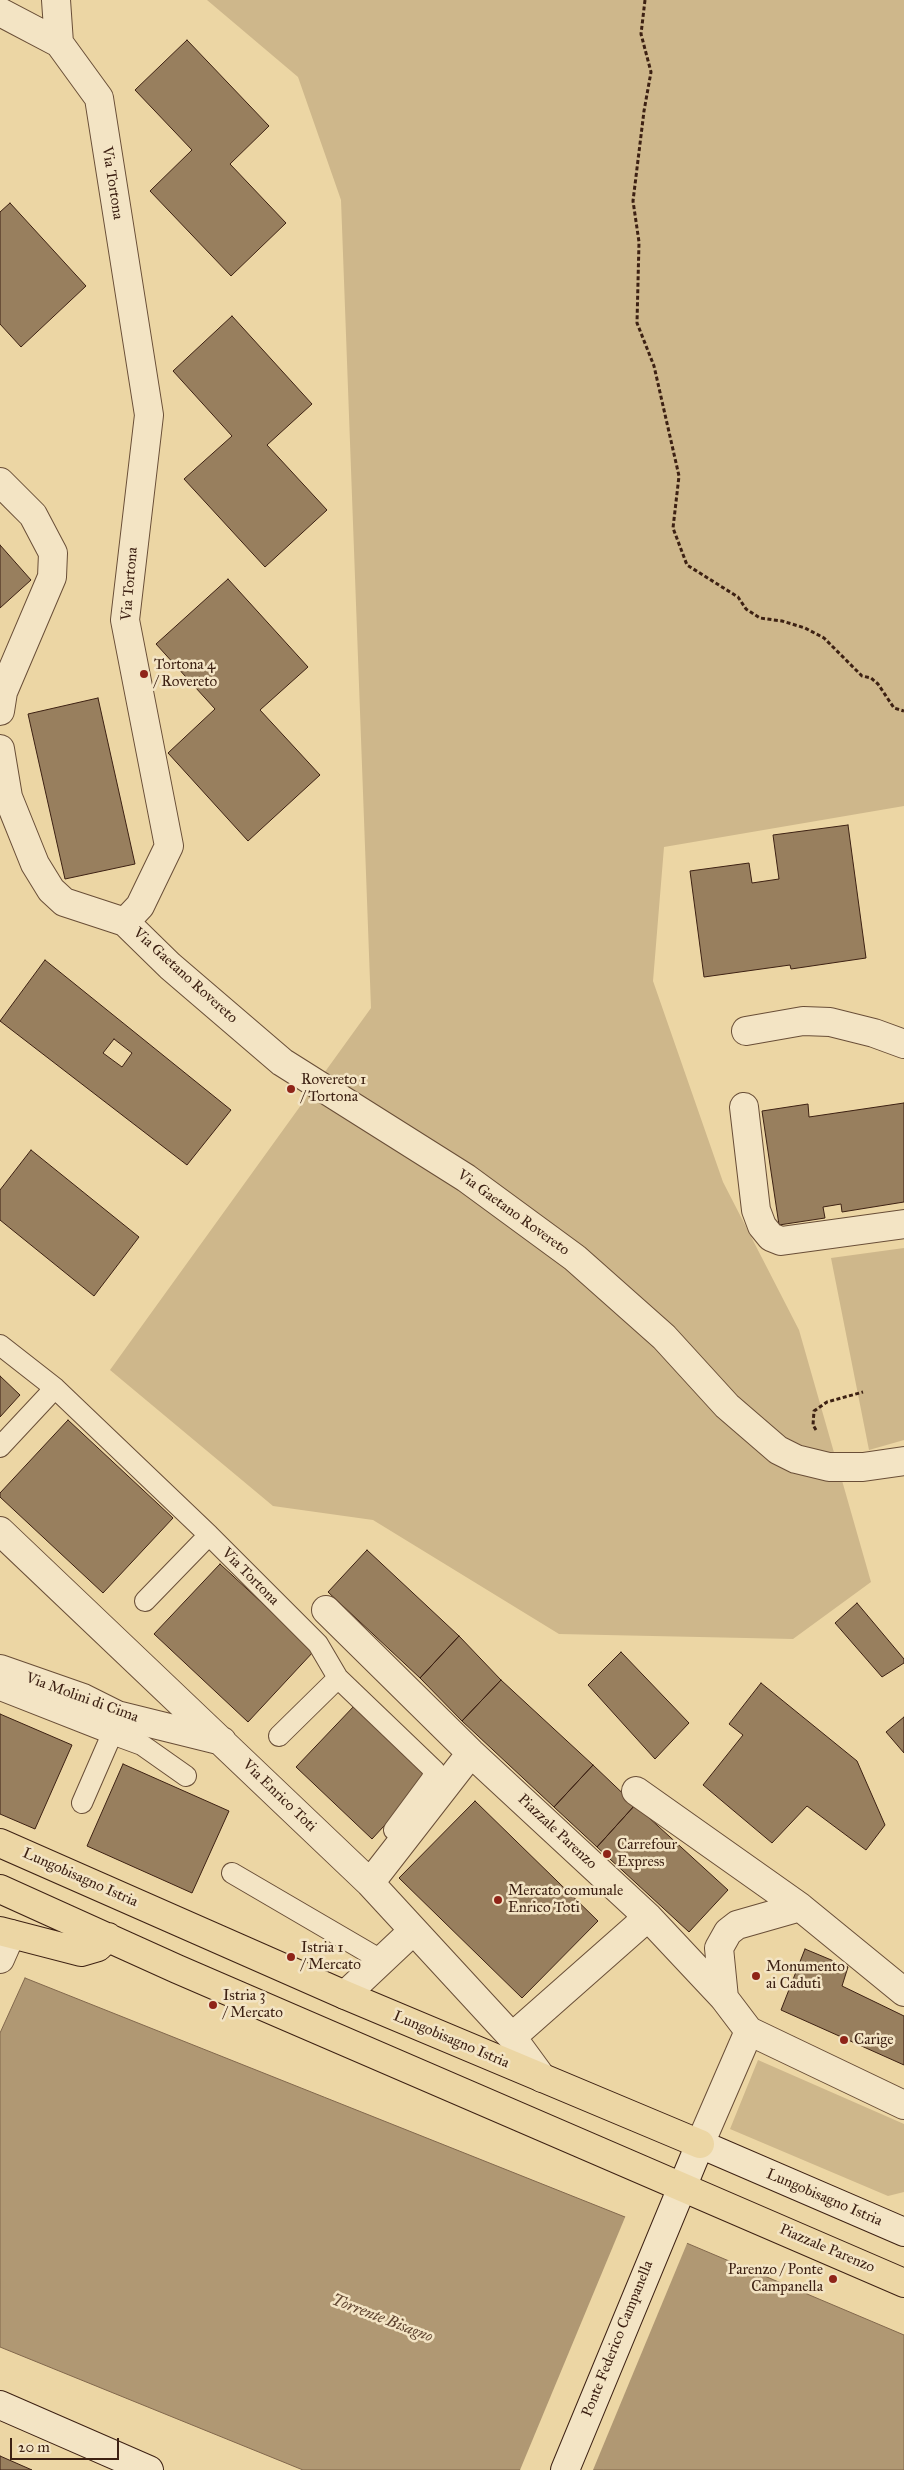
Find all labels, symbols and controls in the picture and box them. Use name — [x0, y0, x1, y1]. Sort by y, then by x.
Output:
street label: Via Tortona — [97, 145, 127, 221]
street label: Via Tortona — [118, 546, 142, 622]
place label: Tortona 4 / Rovereto — [154, 656, 217, 691]
marker: Tortona 4 / Rovereto — [138, 668, 150, 680]
street label: Via Gaetano Rovereto — [129, 924, 241, 1028]
place label: Rovereto 1 / Tortona — [301, 1071, 366, 1106]
marker: Rovereto 1 / Tortona — [285, 1083, 297, 1095]
street label: Via Gaetano Rovereto — [453, 1166, 573, 1260]
street label: Via Tortona — [218, 1545, 282, 1609]
street label: Via Molini di Cima — [23, 1669, 141, 1727]
street label: Via Enrico Toti — [238, 1756, 320, 1836]
street label: Piazzale Parenzo — [514, 1791, 600, 1873]
place label: Carrefour Express — [617, 1836, 677, 1871]
street label: Lungobisagno Istria — [20, 1845, 140, 1911]
marker: Carrefour Express — [601, 1848, 613, 1860]
place label: Mercato comunale Enrico Toti — [508, 1882, 623, 1917]
marker: Mercato comunale Enrico Toti — [492, 1894, 504, 1906]
place label: Istria 1 / Mercato — [301, 1939, 361, 1974]
marker: Istria 1 / Mercato — [285, 1951, 297, 1963]
place label: Monumento ai Caduti — [766, 1958, 845, 1993]
marker: Monumento ai Caduti — [750, 1970, 762, 1982]
place label: Istria 3 / Mercato — [223, 1987, 283, 2022]
marker: Istria 3 / Mercato — [207, 1999, 219, 2011]
street label: Lungobisagno Istria — [390, 2007, 512, 2073]
place label: Carige — [854, 2031, 894, 2049]
marker: Carige — [838, 2034, 850, 2046]
street label: Lungobisagno Istria — [763, 2165, 885, 2231]
street label: Piazzale Parenzo — [777, 2221, 877, 2277]
street label: Ponte Federico Campanella — [578, 2258, 658, 2420]
place label: Parenzo / Ponte Campanella — [728, 2261, 823, 2296]
marker: Parenzo / Ponte Campanella — [827, 2273, 839, 2285]
water label: Torrente Bisagno — [329, 2291, 435, 2347]
scale bar — [12, 2428, 121, 2460]
text: 20 m — [18, 2438, 50, 2456]

